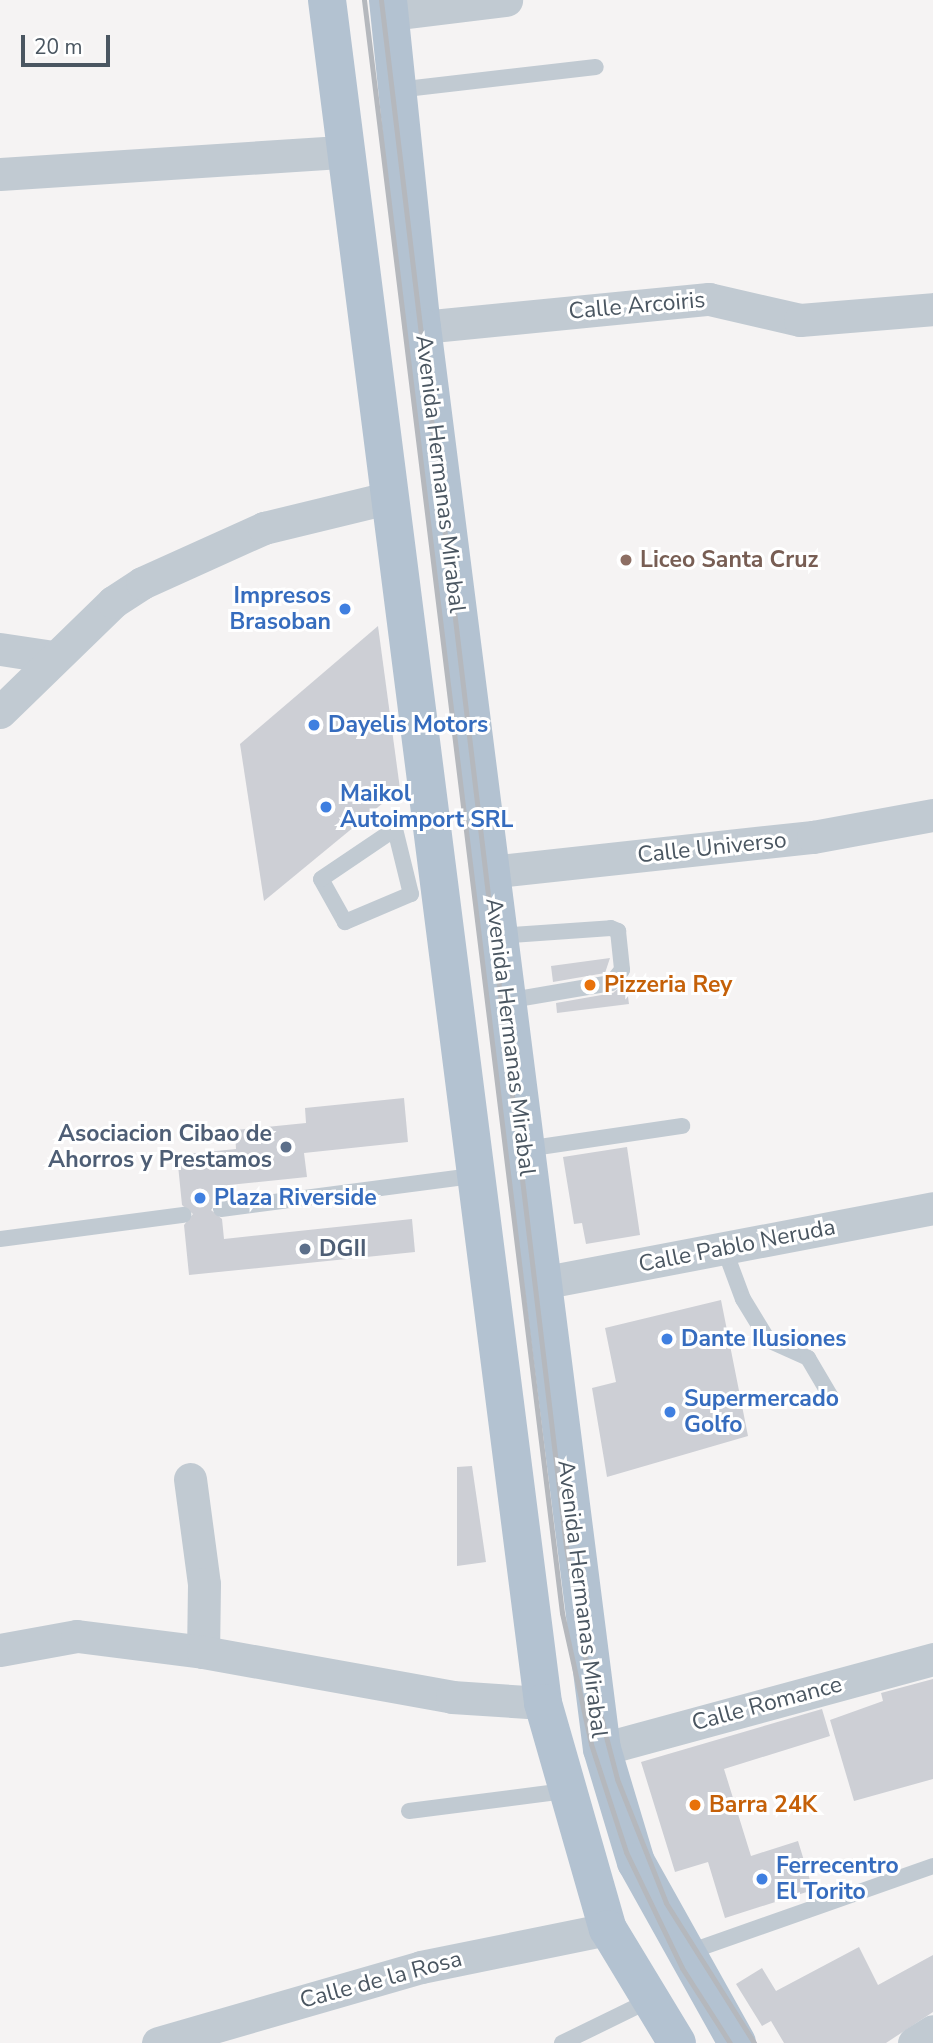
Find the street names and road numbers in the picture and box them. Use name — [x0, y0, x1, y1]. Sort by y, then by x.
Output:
street label: Calle Arcoiris — [568, 286, 706, 326]
street label: Avenida Hermanas Mirabal — [409, 333, 471, 615]
street label: Calle Universo — [636, 826, 788, 870]
street label: Avenida Hermanas Mirabal — [479, 896, 541, 1178]
street label: Calle Pablo Neruda — [636, 1213, 838, 1279]
street label: Avenida Hermanas Mirabal — [551, 1458, 613, 1740]
street label: Calle Romance — [689, 1671, 845, 1737]
street label: Calle de la Rosa — [297, 1945, 465, 2015]

